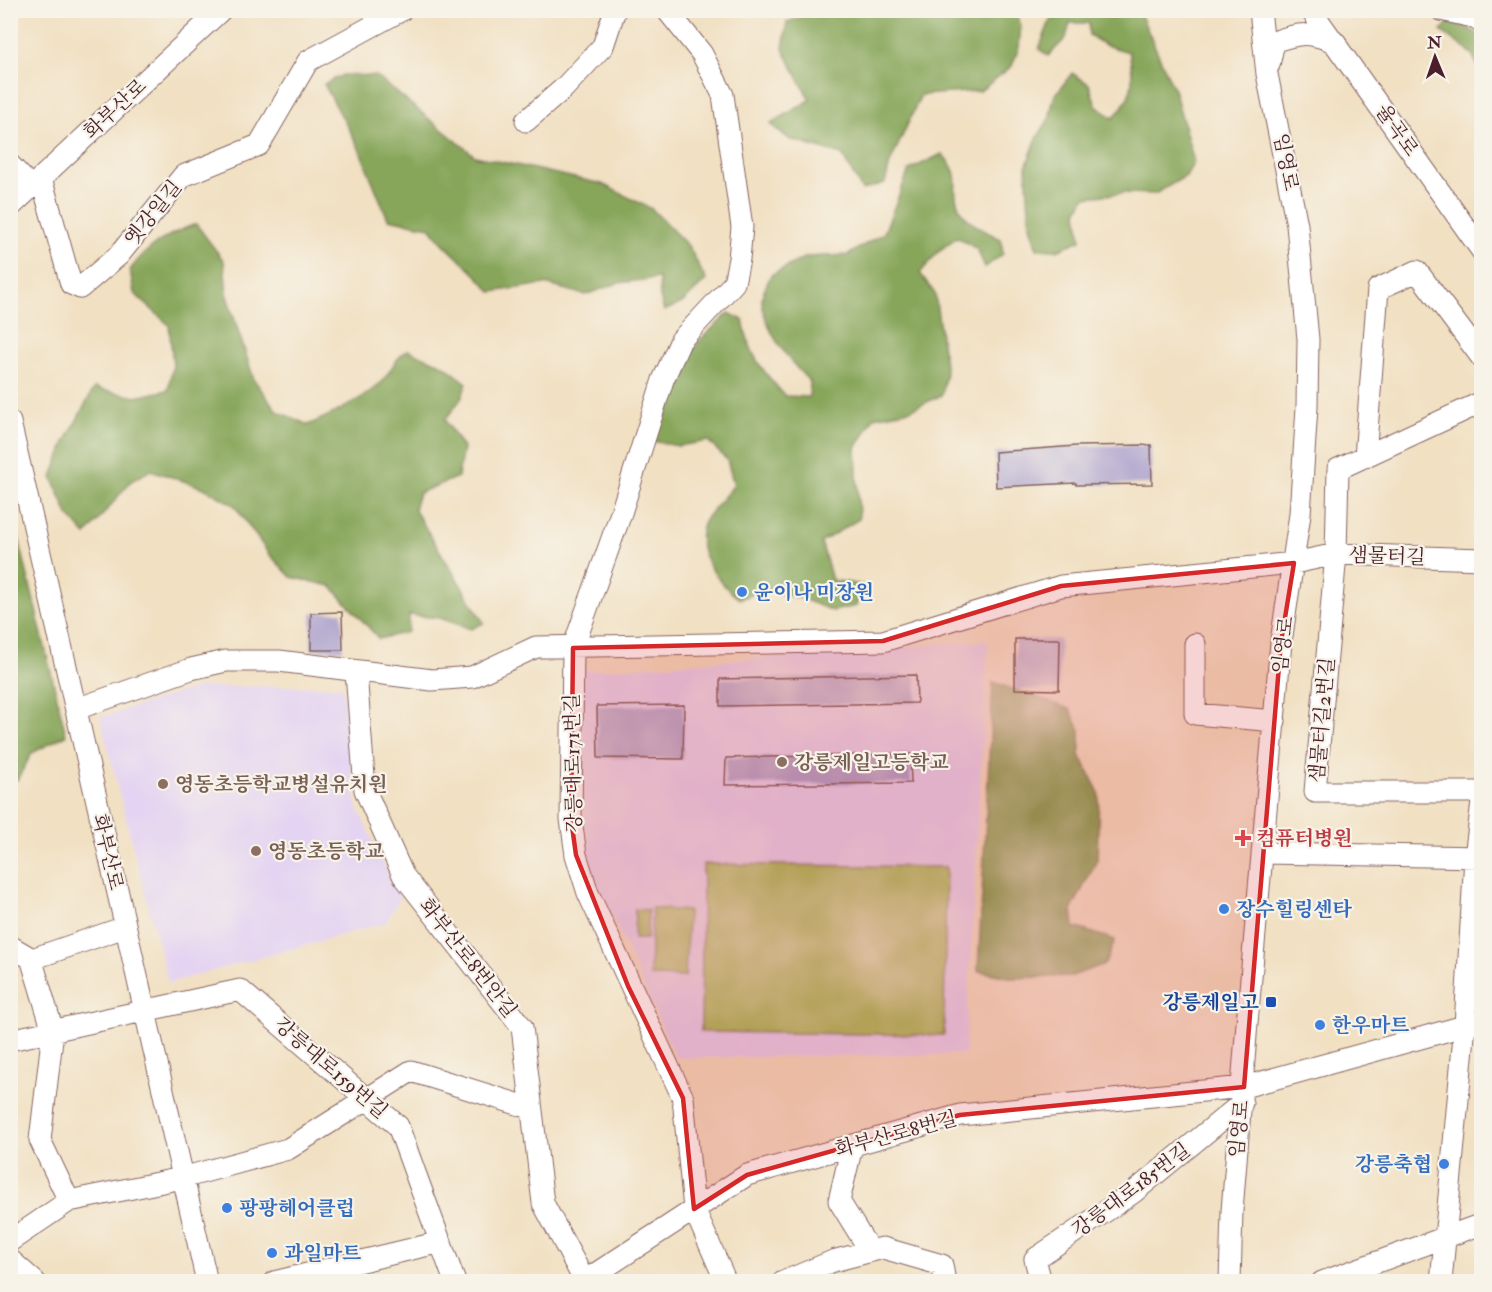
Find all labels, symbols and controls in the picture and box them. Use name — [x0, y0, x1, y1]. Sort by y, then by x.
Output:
north arrow — [1405, 27, 1465, 87]
text: N — [1426, 33, 1443, 53]
street label: 화부산로 — [78, 74, 152, 144]
street label: 율곡로 — [1370, 99, 1424, 161]
street label: 임영로 — [1268, 131, 1304, 193]
street label: 옛강일길 — [119, 175, 187, 251]
street label: 샘물터길 — [1348, 542, 1426, 570]
place label: 윤이나 미장원 — [754, 580, 874, 605]
marker: 윤이나 미장원 — [735, 585, 749, 599]
street label: 임영로 — [1267, 615, 1299, 675]
street label: 샘물터길2번길 — [1304, 656, 1340, 784]
street label: 강릉대로171번길 — [559, 693, 587, 833]
place label: 강릉제일고등학교 — [794, 750, 949, 775]
marker: 강릉제일고등학교 — [775, 755, 789, 769]
place label: 영동초등학교병설유치원 — [175, 772, 388, 797]
marker: 영동초등학교병설유치원 — [156, 777, 170, 791]
street label: 화부산로 — [87, 812, 129, 892]
place label: 컴퓨터병원 — [1256, 826, 1353, 851]
marker: 컴퓨터병원 — [1234, 829, 1252, 847]
place label: 영동초등학교 — [268, 839, 385, 864]
marker: 영동초등학교 — [249, 844, 263, 858]
street label: 화부산로8번안길 — [414, 893, 522, 1023]
place label: 장수힐링센타 — [1236, 897, 1353, 922]
marker: 장수힐링센타 — [1217, 902, 1231, 916]
place label: 강릉제일고 — [1162, 990, 1259, 1015]
marker: 강릉제일고 — [1264, 995, 1278, 1009]
street label: 강릉대로159번길 — [269, 1012, 393, 1124]
place label: 한우마트 — [1332, 1013, 1409, 1038]
marker: 한우마트 — [1313, 1018, 1327, 1032]
street label: 임영로 — [1224, 1099, 1254, 1159]
street label: 화부산로8번길 — [832, 1106, 960, 1162]
street label: 강릉대로185번길 — [1067, 1138, 1195, 1242]
place label: 강릉축협 — [1355, 1152, 1432, 1177]
marker: 강릉축협 — [1437, 1157, 1451, 1171]
place label: 팡팡헤어클럽 — [239, 1196, 355, 1221]
marker: 팡팡헤어클럽 — [220, 1201, 234, 1215]
place label: 과일마트 — [284, 1241, 361, 1266]
marker: 과일마트 — [265, 1246, 279, 1260]

